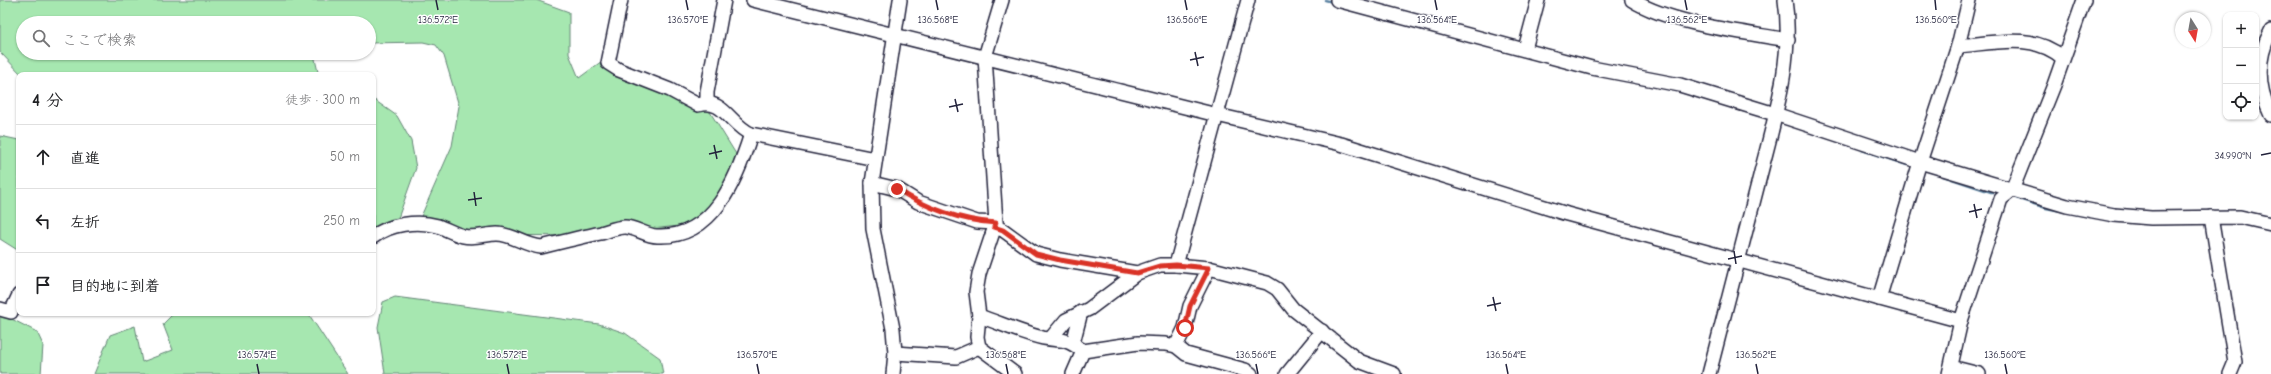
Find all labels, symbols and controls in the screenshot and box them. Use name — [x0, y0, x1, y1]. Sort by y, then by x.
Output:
north arrow — [2175, 12, 2211, 48]
map controls — [2223, 12, 2259, 120]
button: + — [2223, 12, 2259, 48]
text: 136.572°E — [418, 14, 458, 26]
text: 136.570°E — [668, 14, 708, 26]
text: 136.568°E — [918, 14, 958, 26]
text: 136.566°E — [1167, 14, 1207, 26]
text: 136.564°E — [1417, 14, 1457, 26]
text: 136.562°E — [1667, 14, 1707, 26]
text: 136.560°E — [1915, 14, 1957, 26]
search box — [16, 16, 376, 60]
icon: search — [30, 27, 52, 49]
text: ここで検索 — [62, 31, 137, 49]
button: − — [2223, 48, 2259, 84]
button: locate — [2223, 84, 2259, 120]
text: 4 分 — [32, 91, 63, 110]
text: 徒歩 · 300 m — [286, 92, 360, 107]
icon: ahead — [32, 146, 54, 168]
text: 直進 — [70, 149, 100, 167]
text: 50 m — [330, 149, 360, 164]
text: 34.990°N — [2214, 150, 2252, 162]
route end — [888, 180, 906, 198]
icon: left — [32, 210, 54, 232]
text: 左折 — [70, 213, 100, 231]
text: 250 m — [323, 213, 360, 228]
icon: arrive — [32, 274, 54, 296]
text: 目的地に到着 — [70, 277, 160, 295]
route start — [1176, 319, 1194, 337]
text: 136.574°E — [238, 349, 276, 361]
text: 136.572°E — [487, 349, 527, 361]
text: 136.570°E — [737, 349, 777, 361]
text: 136.568°E — [986, 349, 1026, 361]
text: 136.566°E — [1236, 349, 1276, 361]
text: 136.564°E — [1486, 349, 1526, 361]
text: 136.562°E — [1736, 349, 1776, 361]
text: 136.560°E — [1984, 349, 2026, 361]

